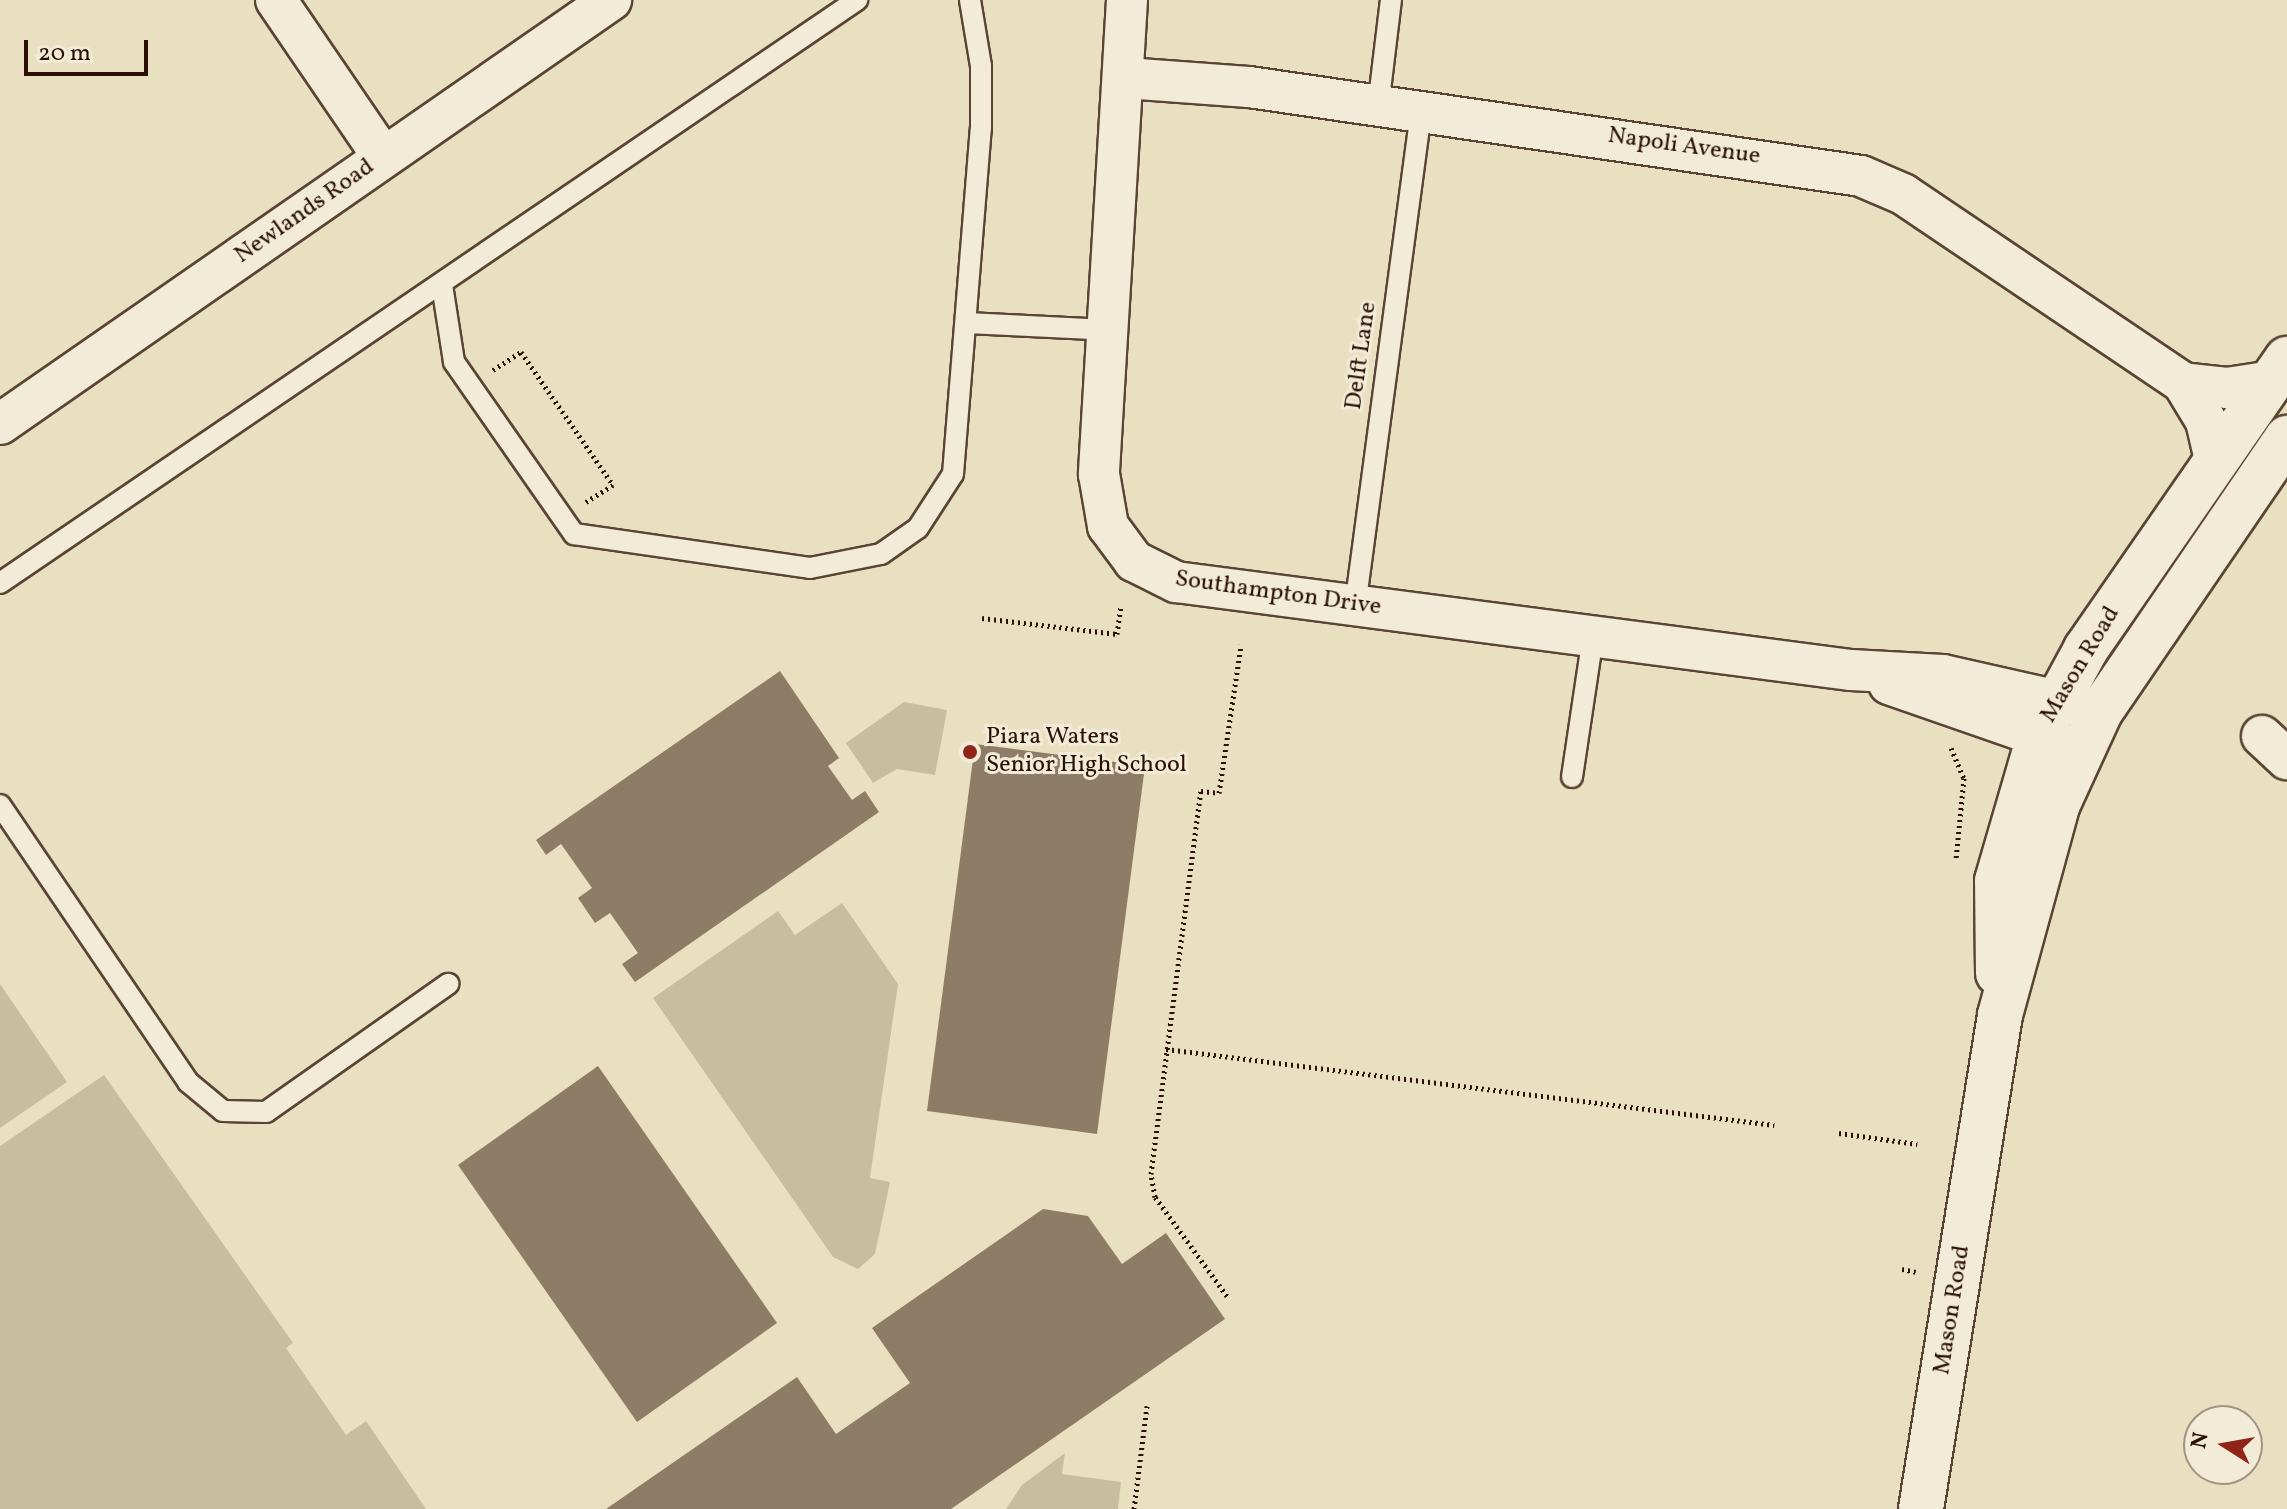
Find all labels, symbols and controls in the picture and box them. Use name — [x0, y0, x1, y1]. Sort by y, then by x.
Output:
scale bar — [28, 24, 152, 74]
text: 20 m — [38, 37, 91, 71]
street label: Napoli Avenue — [1606, 122, 1762, 172]
street label: Newlands Road — [230, 153, 380, 271]
street label: Delft Lane — [1340, 300, 1384, 412]
street label: Southampton Drive — [1173, 565, 1383, 623]
street label: Mason Road — [2035, 602, 2127, 728]
place label: Piara Waters Senior High School — [986, 724, 1187, 780]
marker: Piara Waters Senior High School — [961, 743, 979, 761]
street label: Mason Road — [1929, 1243, 1977, 1377]
north arrow — [2183, 1405, 2263, 1485]
text: N — [2184, 1430, 2218, 1452]

